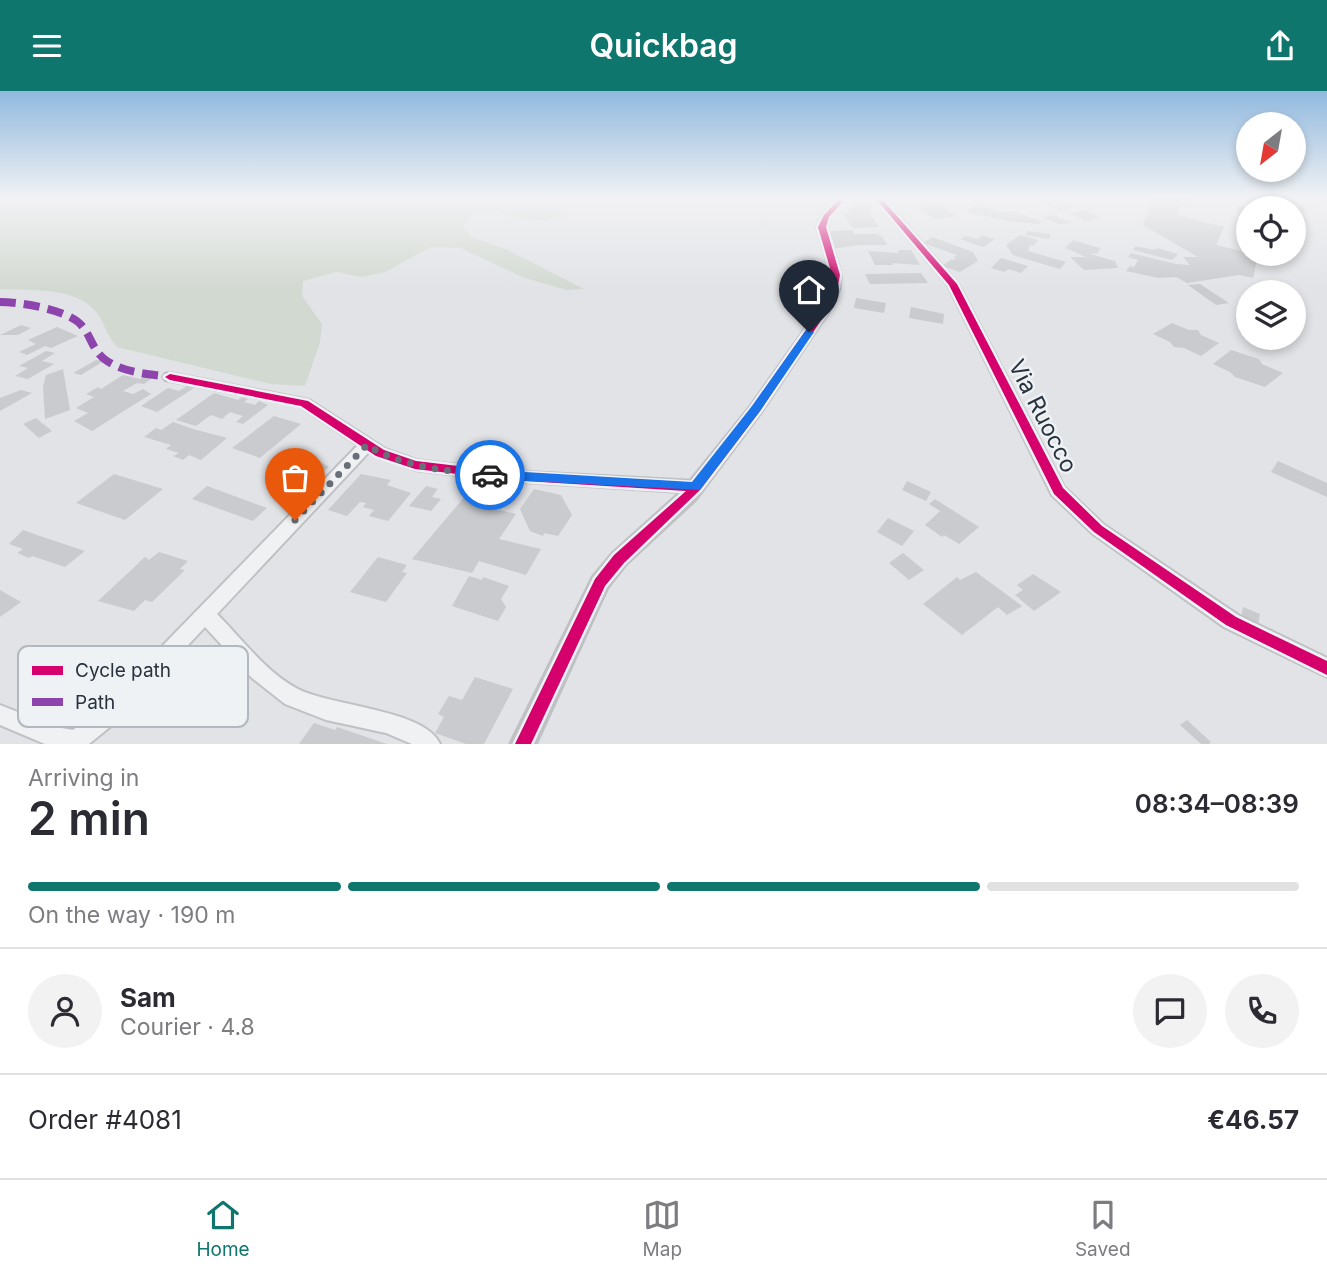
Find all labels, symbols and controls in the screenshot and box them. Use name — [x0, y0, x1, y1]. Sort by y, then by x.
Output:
text: Quickbag — [589, 26, 738, 65]
icon: menu — [28, 27, 66, 65]
icon: share — [1261, 27, 1299, 65]
north arrow — [1236, 112, 1306, 182]
map controls — [1236, 112, 1306, 350]
button: locate — [1236, 196, 1306, 266]
pin — [779, 260, 839, 332]
icon: home — [790, 271, 828, 309]
button: layers — [1236, 280, 1306, 350]
street label: Via Ruocco — [1003, 355, 1083, 477]
courier — [455, 440, 525, 510]
pin — [265, 448, 325, 520]
icon: car — [471, 456, 509, 494]
icon: bag — [276, 459, 314, 497]
legend — [18, 646, 248, 727]
text: Cycle path — [75, 659, 171, 682]
text: Path — [75, 691, 115, 714]
text: Arriving in — [28, 764, 139, 792]
text: 08:34–08:39 — [1135, 788, 1299, 819]
text: 2 min — [28, 790, 150, 846]
text: On the way · 190 m — [28, 901, 235, 929]
button: person — [28, 974, 102, 1048]
button: chat — [1133, 974, 1207, 1048]
button: phone — [1225, 974, 1299, 1048]
text: Sam — [120, 982, 176, 1013]
text: Courier · 4.8 — [120, 1013, 255, 1041]
text: Order #4081 — [28, 1104, 182, 1135]
text: €46.57 — [1207, 1104, 1299, 1135]
tab: Home — [196, 1196, 250, 1261]
tab: Map — [643, 1196, 682, 1261]
tab: Saved — [1075, 1196, 1131, 1261]

